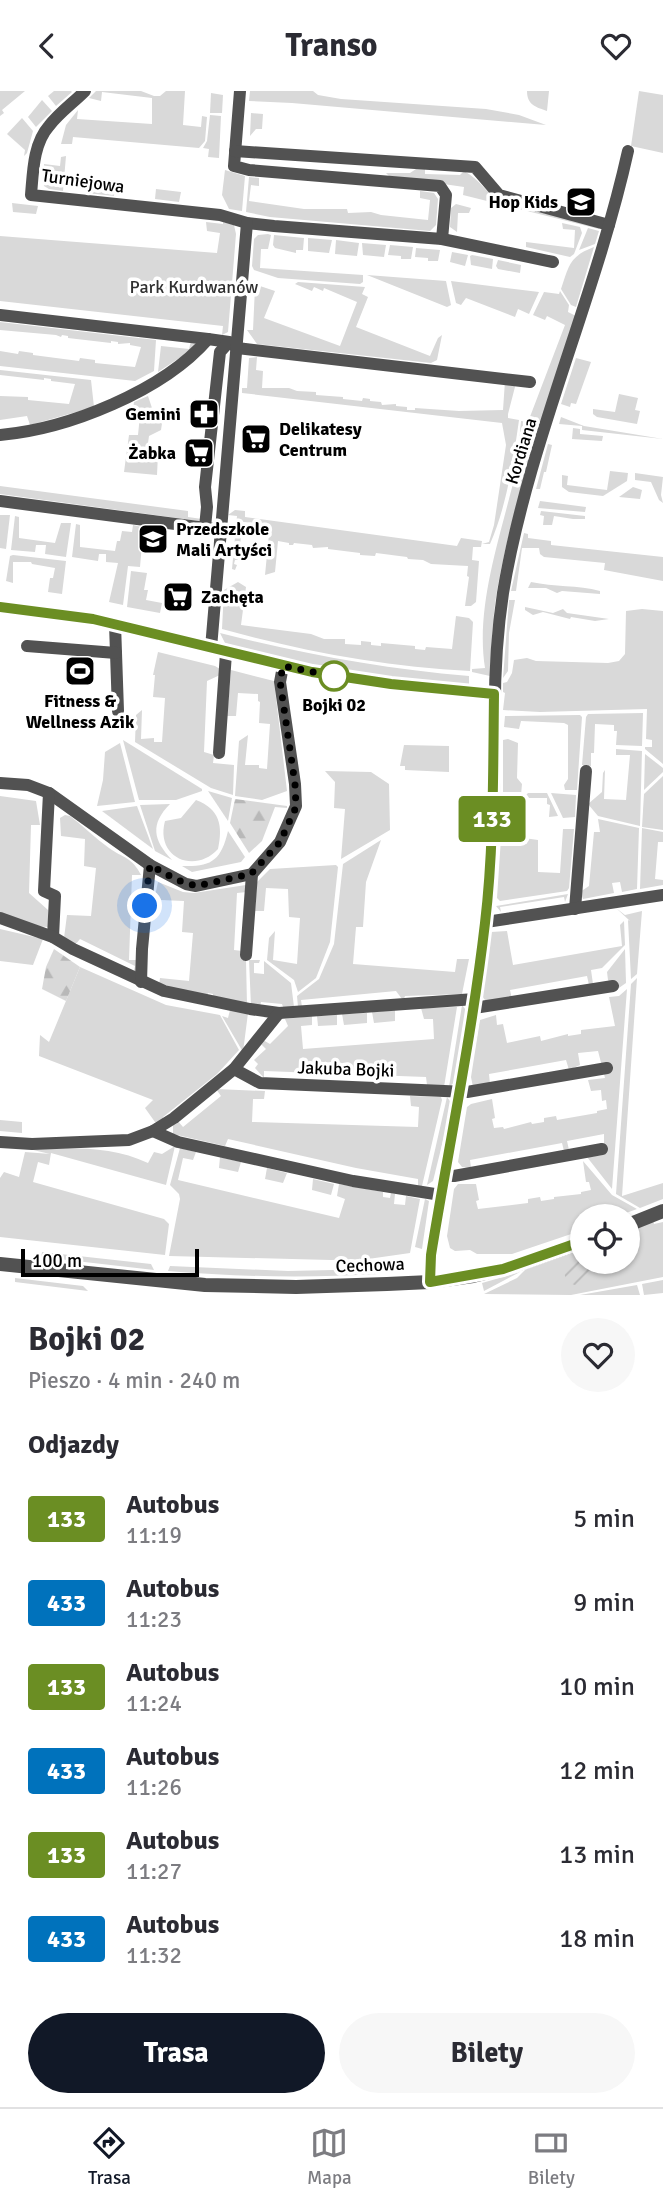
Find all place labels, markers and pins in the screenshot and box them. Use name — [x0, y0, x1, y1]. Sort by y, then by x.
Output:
school or university icon: Hop Kids — [564, 185, 598, 219]
place label: Hop Kids — [488, 191, 558, 213]
pharmacy icon: Gemini — [187, 397, 221, 431]
place label: Gemini — [125, 403, 181, 425]
place label: Delikatesy Centrum — [279, 418, 362, 461]
supermarket icon: Delikatesy Centrum — [239, 422, 273, 456]
supermarket icon: Żabka — [182, 436, 216, 470]
place label: Żabka — [128, 442, 176, 464]
place label: Przedszkole Mali Artyści — [176, 518, 272, 561]
school or university icon: Przedszkole Mali Artyści — [136, 522, 170, 556]
supermarket icon: Zachęta — [161, 580, 195, 614]
place label: Zachęta — [201, 586, 264, 608]
sports icon: Fitness & Wellness Azik — [63, 654, 97, 688]
marker: Bojki 02 — [319, 661, 349, 691]
place label: Fitness & Wellness Azik — [26, 690, 135, 733]
place label: Bojki 02 — [302, 694, 366, 716]

